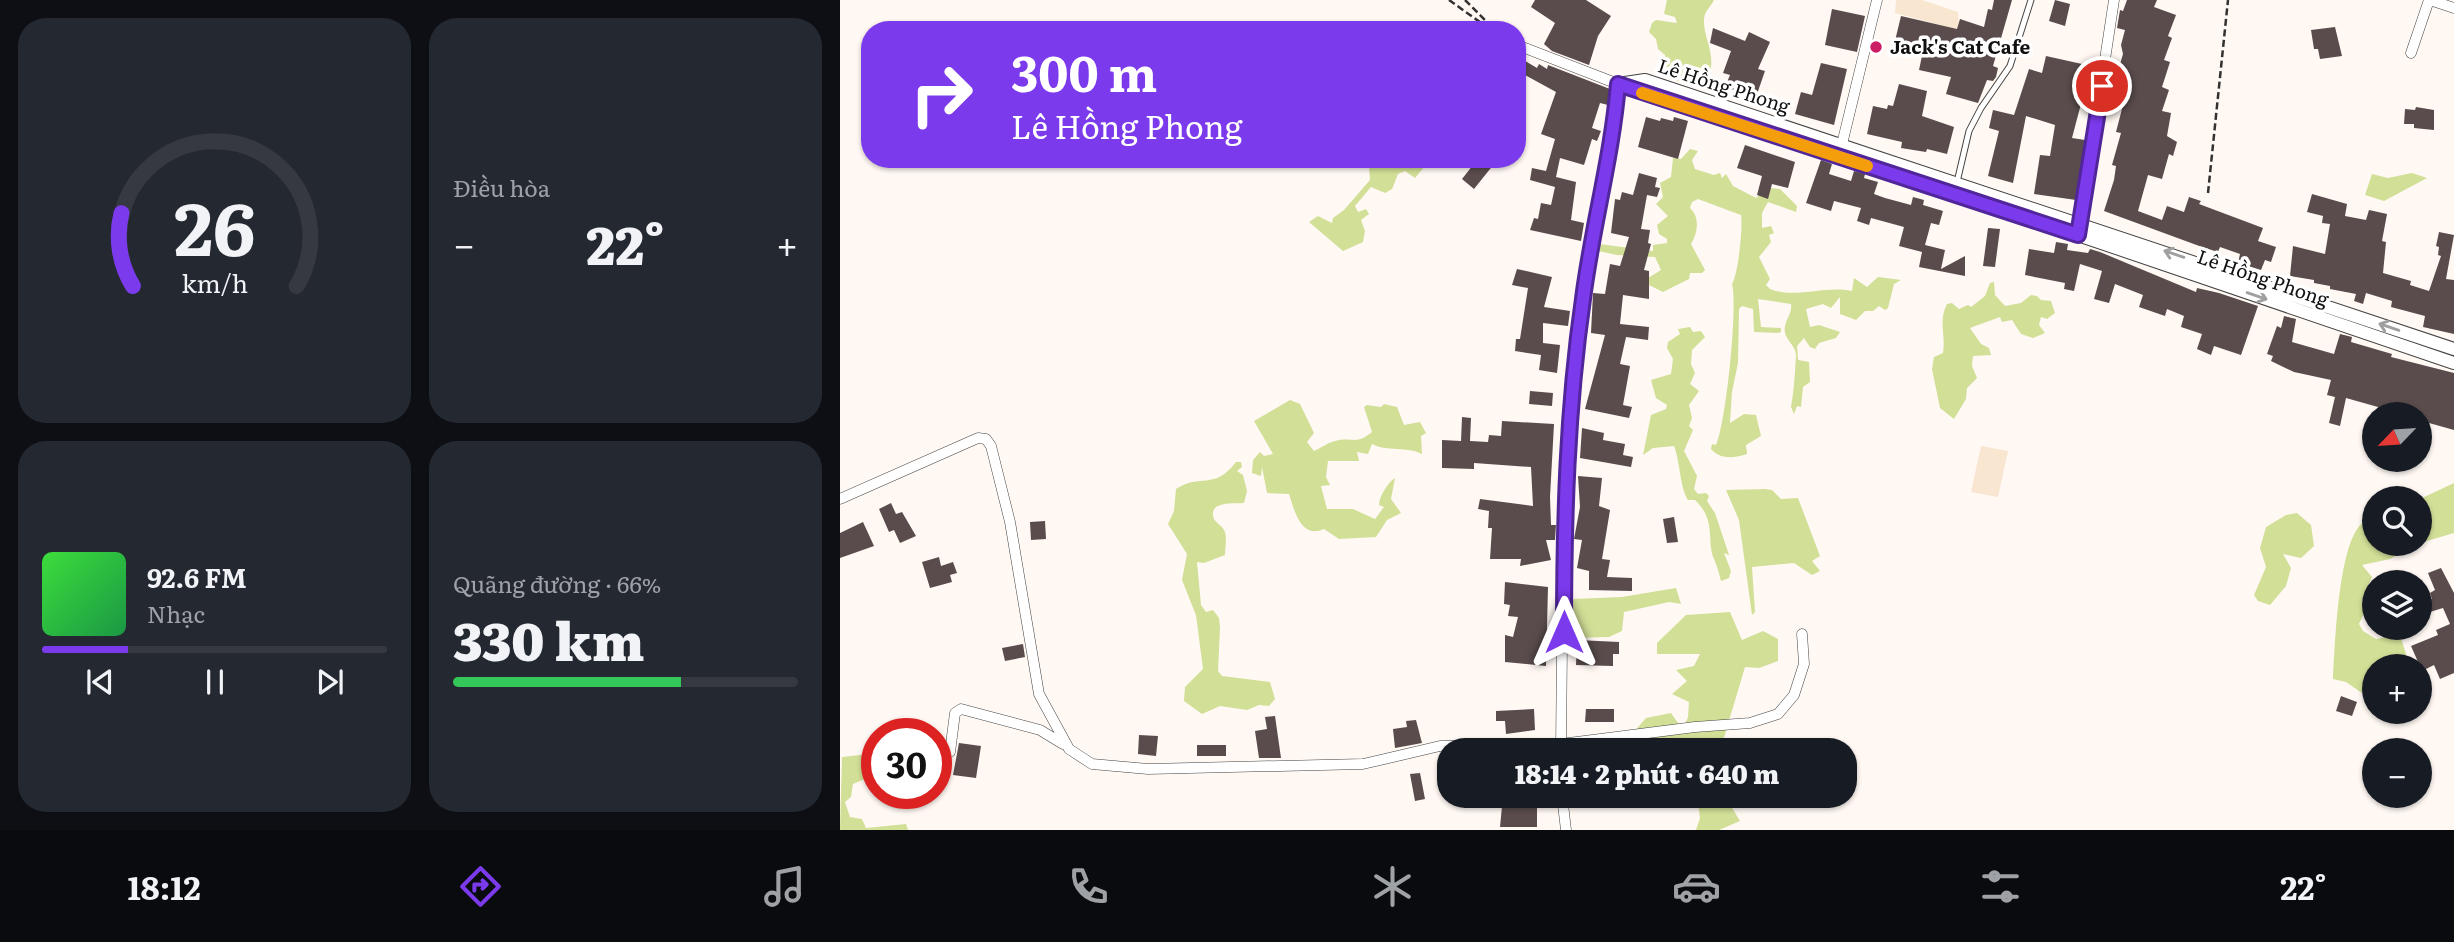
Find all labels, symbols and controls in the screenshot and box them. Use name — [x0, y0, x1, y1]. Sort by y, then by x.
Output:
place label: Jack's Cat Cafe — [1890, 32, 2031, 60]
text: 300 m — [1011, 34, 1157, 107]
marker: Jack's Cat Cafe — [1868, 39, 1884, 55]
icon: right — [896, 49, 987, 140]
street label: Lê Hồng Phong — [1655, 50, 1794, 120]
pin — [2072, 56, 2132, 116]
icon: arrive — [2083, 67, 2121, 105]
text: Lê Hồng Phong — [1011, 101, 1243, 149]
text: Điều hòa — [453, 170, 550, 204]
text: 26 — [174, 171, 255, 279]
text: 22° — [586, 204, 665, 281]
text: − — [453, 214, 475, 271]
text: + — [776, 214, 798, 271]
street label: Lê Hồng Phong — [2194, 241, 2333, 313]
one-way arrow — [2163, 247, 2185, 259]
text: km/h — [181, 264, 248, 301]
one-way arrow — [2245, 291, 2267, 303]
one-way arrow — [2379, 320, 2401, 332]
north arrow — [2362, 402, 2432, 472]
map controls — [2362, 402, 2432, 808]
button: search — [2362, 486, 2432, 556]
text: 92.6 FM — [147, 557, 247, 596]
text: Quãng đường · 66% — [453, 566, 661, 600]
button: layers — [2362, 570, 2432, 640]
position arrow — [1527, 595, 1601, 669]
text: Nhạc — [147, 596, 205, 630]
text: 330 km — [453, 600, 644, 677]
button: + — [2362, 654, 2432, 724]
icon: previous — [81, 663, 119, 701]
icon: pause — [196, 663, 234, 701]
icon: next — [311, 663, 349, 701]
speed limit sign: 30 — [861, 718, 952, 809]
button: − — [2362, 738, 2432, 808]
text: 18:14 · 2 phút · 640 m — [1515, 753, 1779, 792]
text: 18:12 — [128, 862, 201, 910]
icon: directions — [456, 862, 505, 911]
icon: music — [760, 862, 809, 911]
icon: phone — [1064, 862, 1113, 911]
icon: climate — [1368, 862, 1417, 911]
icon: car — [1672, 862, 1721, 911]
icon: filters — [1976, 862, 2025, 911]
text: 22° — [2280, 862, 2326, 910]

